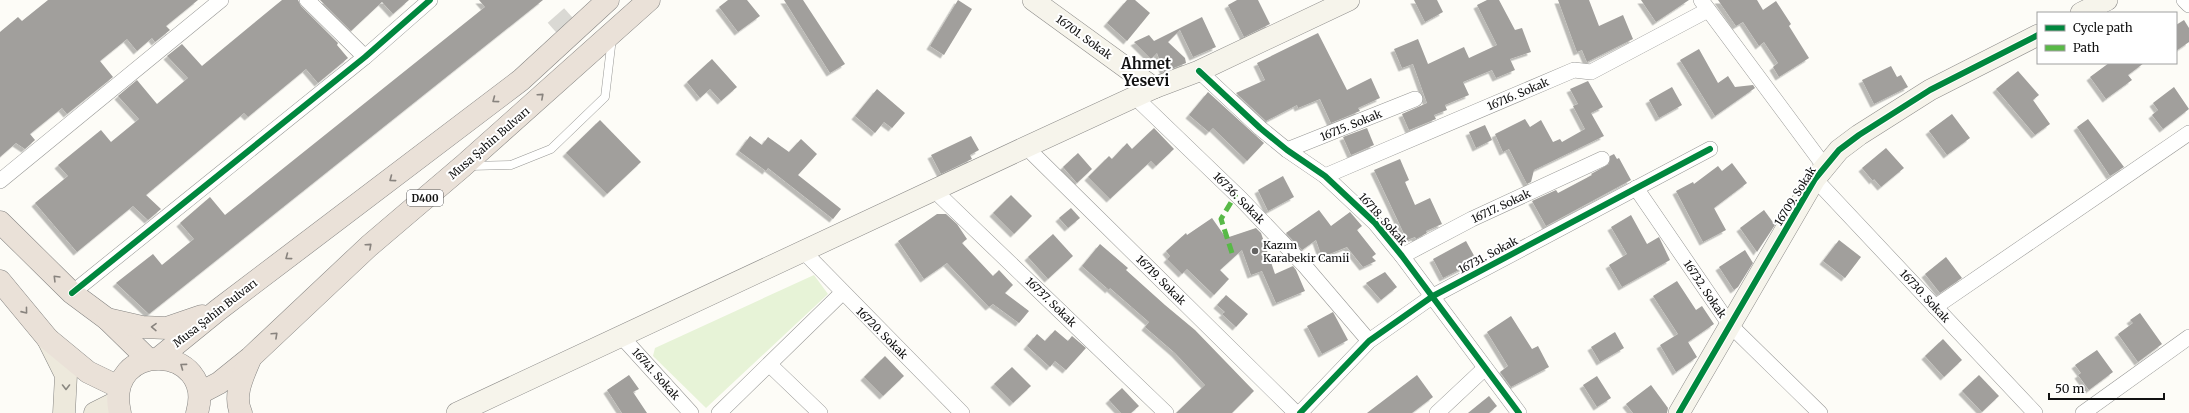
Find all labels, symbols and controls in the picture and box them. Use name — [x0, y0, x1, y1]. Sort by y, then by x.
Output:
street label: 16701. Sokak — [1053, 12, 1115, 62]
legend — [2037, 12, 2177, 64]
text: Cycle path — [2073, 20, 2133, 35]
text: Path — [2073, 40, 2099, 55]
district label: Ahmet Yesevi — [1120, 54, 1171, 90]
street label: 16716. Sokak — [1485, 75, 1551, 113]
one-way arrow — [537, 94, 544, 101]
one-way arrow — [493, 95, 500, 102]
street label: Musa Şahin Bulvarı — [446, 104, 533, 182]
street label: 16715. Sokak — [1318, 106, 1384, 144]
street label: 16709. Sokak — [1771, 164, 1819, 228]
street label: 16736. Sokak — [1210, 169, 1268, 227]
one-way arrow — [390, 174, 397, 181]
street label: 16717. Sokak — [1469, 186, 1533, 226]
road number: D400 — [407, 190, 443, 206]
street label: 16718. Sokak — [1356, 190, 1410, 248]
street label: 16731. Sokak — [1456, 233, 1520, 277]
place label: Kazım Karabekir Camii — [1263, 238, 1350, 265]
one-way arrow — [365, 244, 372, 251]
marker: Kazım Karabekir Camii — [1250, 246, 1260, 256]
one-way arrow — [286, 252, 293, 259]
street label: 16719. Sokak — [1133, 252, 1189, 308]
street label: 16732. Sokak — [1680, 257, 1730, 321]
street label: 16730. Sokak — [1897, 267, 1953, 325]
street label: 16737. Sokak — [1023, 274, 1079, 330]
one-way arrow — [53, 275, 61, 283]
street label: Musa Şahin Bulvarı — [170, 276, 260, 350]
street label: 16720. Sokak — [853, 304, 911, 362]
one-way arrow — [20, 306, 27, 314]
one-way arrow — [151, 323, 157, 332]
one-way arrow — [270, 333, 278, 340]
street label: 16741. Sokak — [629, 345, 683, 403]
one-way arrow — [180, 364, 187, 371]
scale bar — [2049, 375, 2164, 401]
text: 50 m — [2055, 381, 2084, 396]
one-way arrow — [62, 384, 70, 390]

